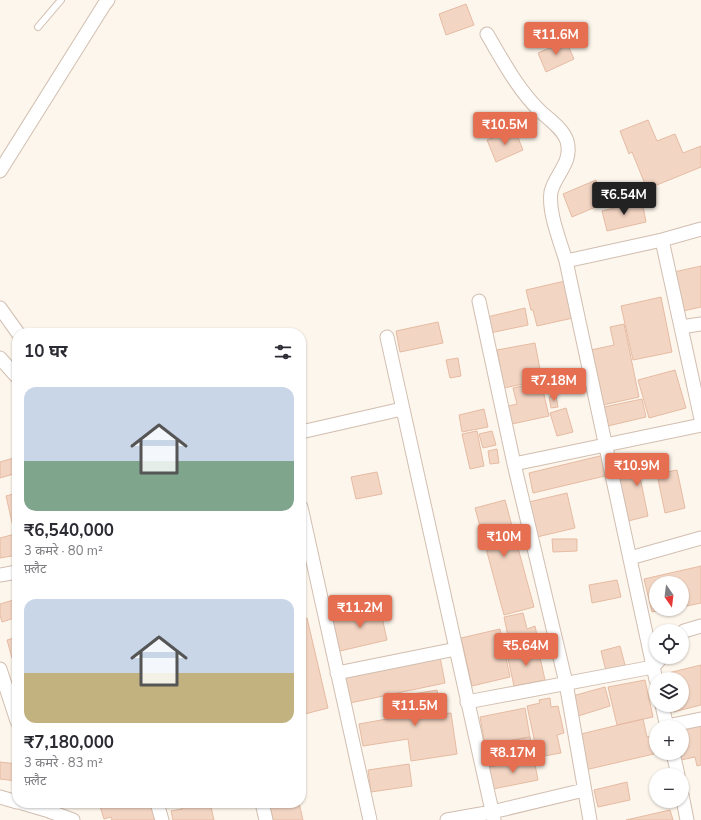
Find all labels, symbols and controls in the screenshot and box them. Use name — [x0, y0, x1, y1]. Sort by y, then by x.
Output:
pin: ₹11.6M — [523, 22, 589, 56]
text: ₹11.6M — [533, 26, 579, 44]
pin: ₹10.5M — [472, 112, 538, 146]
text: ₹10.5M — [482, 116, 528, 134]
pin: ₹6.54M — [591, 182, 657, 216]
text: ₹6.54M — [601, 186, 647, 204]
text: 10 घर — [24, 340, 68, 363]
icon: filters — [272, 341, 294, 363]
pin: ₹7.18M — [521, 368, 587, 402]
text: ₹7.18M — [531, 372, 577, 390]
icon: home — [123, 413, 195, 485]
pin: ₹10.9M — [604, 453, 670, 487]
text: ₹10.9M — [614, 457, 660, 475]
text: ₹6,540,000 — [24, 519, 114, 542]
pin: ₹10M — [480, 524, 528, 558]
text: ₹10M — [487, 528, 521, 546]
text: 3 कमरे · 80 m² — [24, 542, 103, 560]
text: फ़्लैट — [24, 560, 47, 578]
north arrow — [649, 576, 689, 616]
map controls — [649, 576, 689, 808]
pin: ₹11.2M — [327, 595, 393, 629]
text: ₹11.2M — [337, 599, 383, 617]
button: locate — [649, 624, 689, 664]
icon: home — [123, 625, 195, 697]
pin: ₹5.64M — [493, 633, 559, 667]
text: ₹5.64M — [503, 637, 549, 655]
button: layers — [649, 672, 689, 712]
pin: ₹11.5M — [382, 693, 448, 727]
text: ₹11.5M — [392, 697, 438, 715]
button: + — [649, 720, 689, 760]
text: ₹7,180,000 — [24, 731, 114, 754]
pin: ₹8.17M — [480, 740, 546, 774]
text: ₹8.17M — [490, 744, 536, 762]
text: 3 कमरे · 83 m² — [24, 754, 103, 772]
button: − — [649, 768, 689, 808]
text: फ़्लैट — [24, 772, 47, 790]

